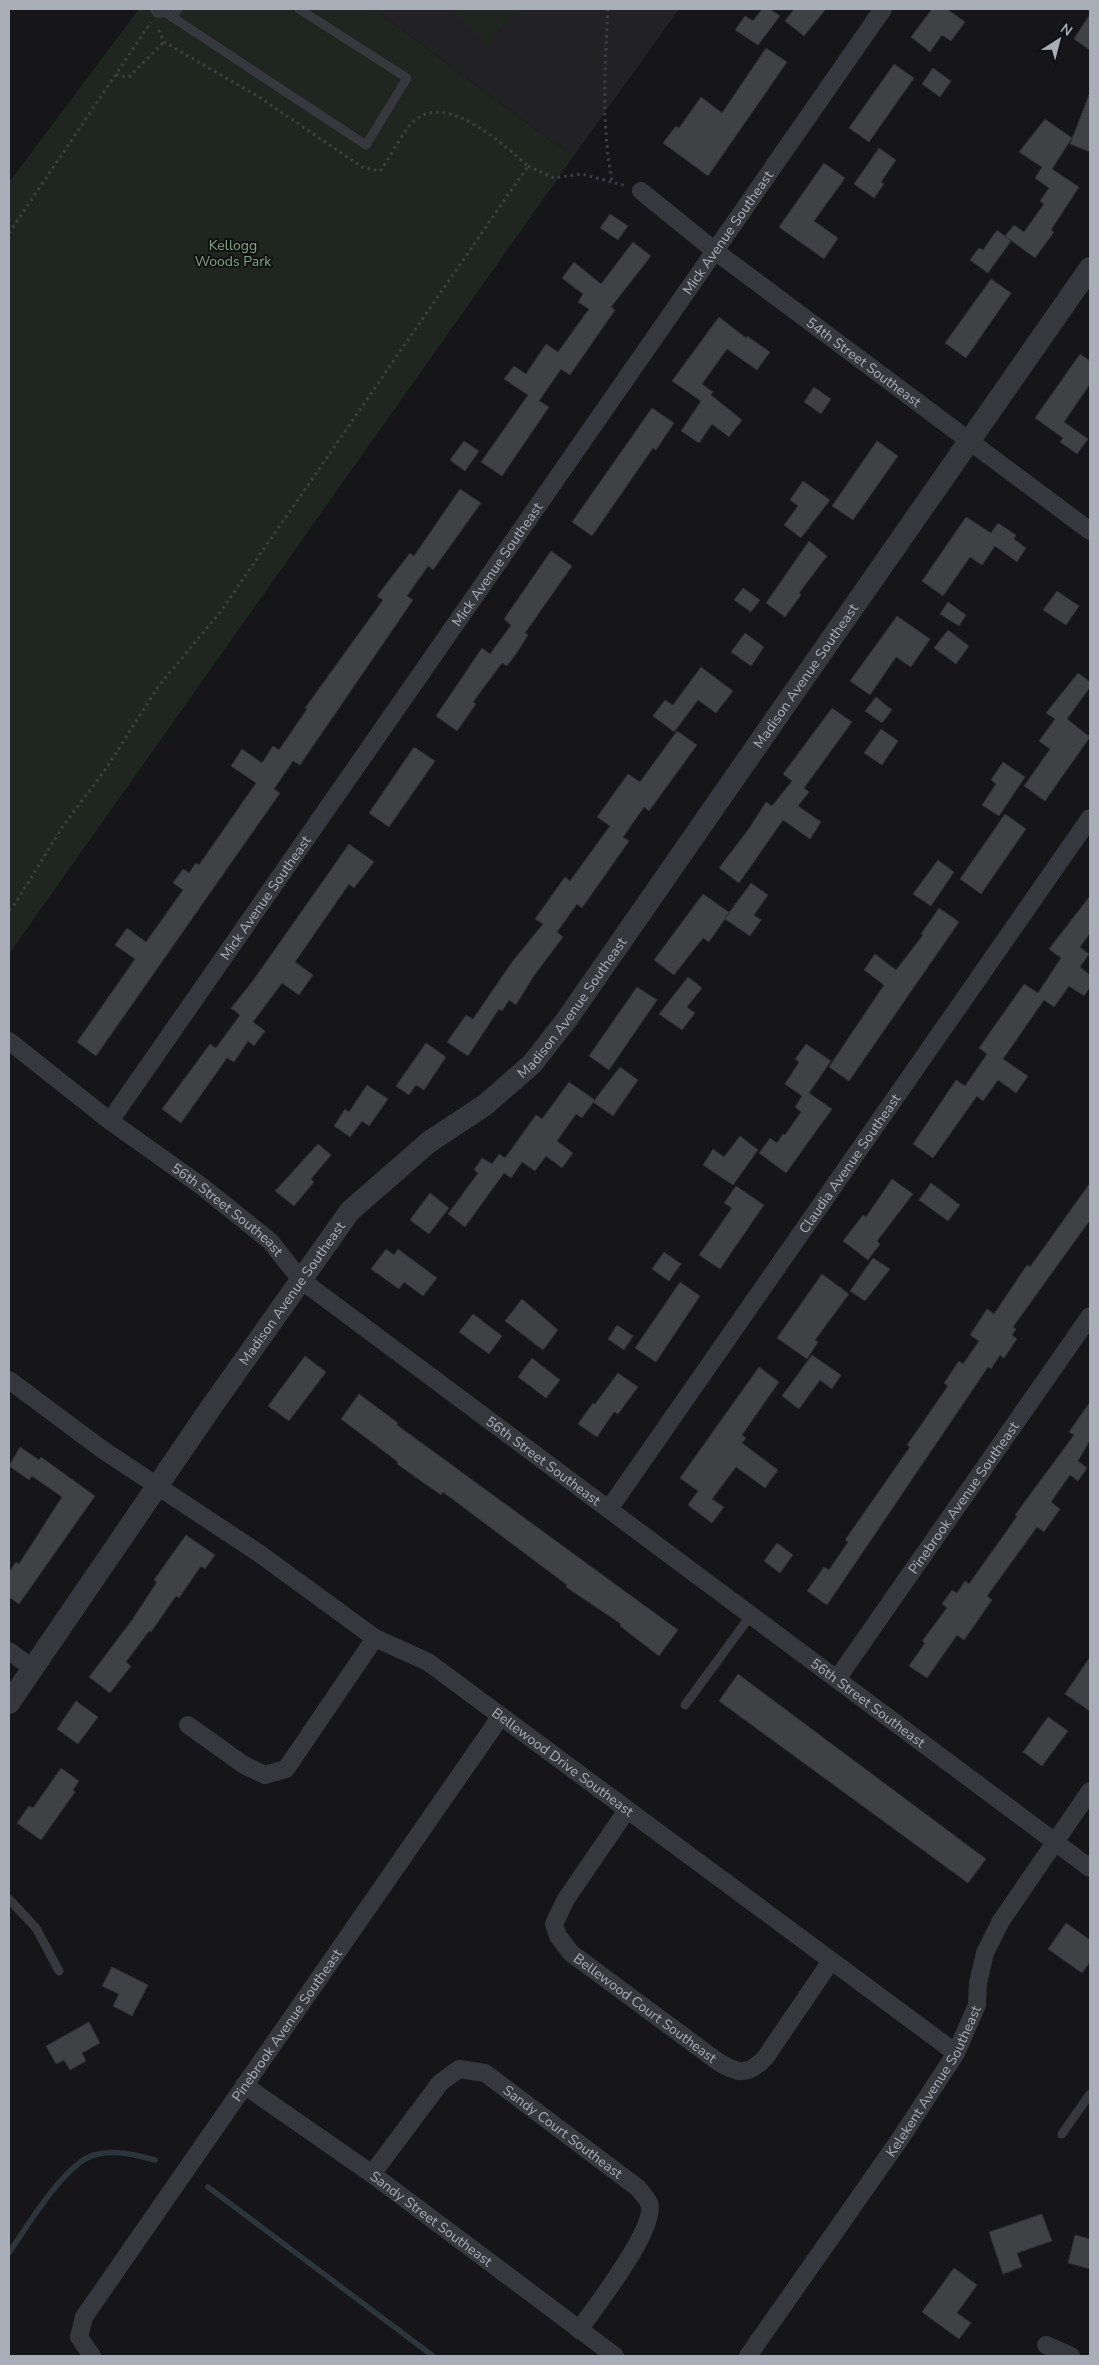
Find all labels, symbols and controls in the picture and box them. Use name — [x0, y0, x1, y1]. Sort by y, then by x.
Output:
north arrow — [1034, 15, 1084, 65]
text: N — [1057, 19, 1076, 41]
street label: Mick Avenue Southeast — [678, 167, 777, 298]
park label: Kellogg Woods Park — [195, 236, 272, 271]
street label: 54th Street Southeast — [803, 313, 925, 411]
street label: Mick Avenue Southeast — [447, 498, 547, 630]
street label: Madison Avenue Southeast — [749, 600, 862, 752]
street label: Mick Avenue Southeast — [215, 832, 315, 964]
street label: Madison Avenue Southeast — [513, 933, 631, 1082]
street label: Claudia Avenue Southeast — [794, 1090, 905, 1237]
street label: 56th Street Southeast — [168, 1158, 288, 1260]
street label: Madison Avenue Southeast — [234, 1217, 349, 1369]
street label: 56th Street Southeast — [482, 1412, 605, 1510]
street label: Pinebrook Avenue Southeast — [904, 1418, 1023, 1578]
street label: 56th Street Southeast — [807, 1654, 929, 1752]
street label: Bellewood Drive Southeast — [488, 1703, 638, 1821]
street label: Pinebrook Avenue Southeast — [227, 1945, 346, 2105]
street label: Bellewood Court Southeast — [570, 1949, 721, 2067]
street label: Kelekent Avenue Southeast — [881, 2002, 985, 2160]
street label: Sandy Court Southeast — [499, 2080, 627, 2183]
street label: Sandy Street Southeast — [366, 2166, 496, 2271]

